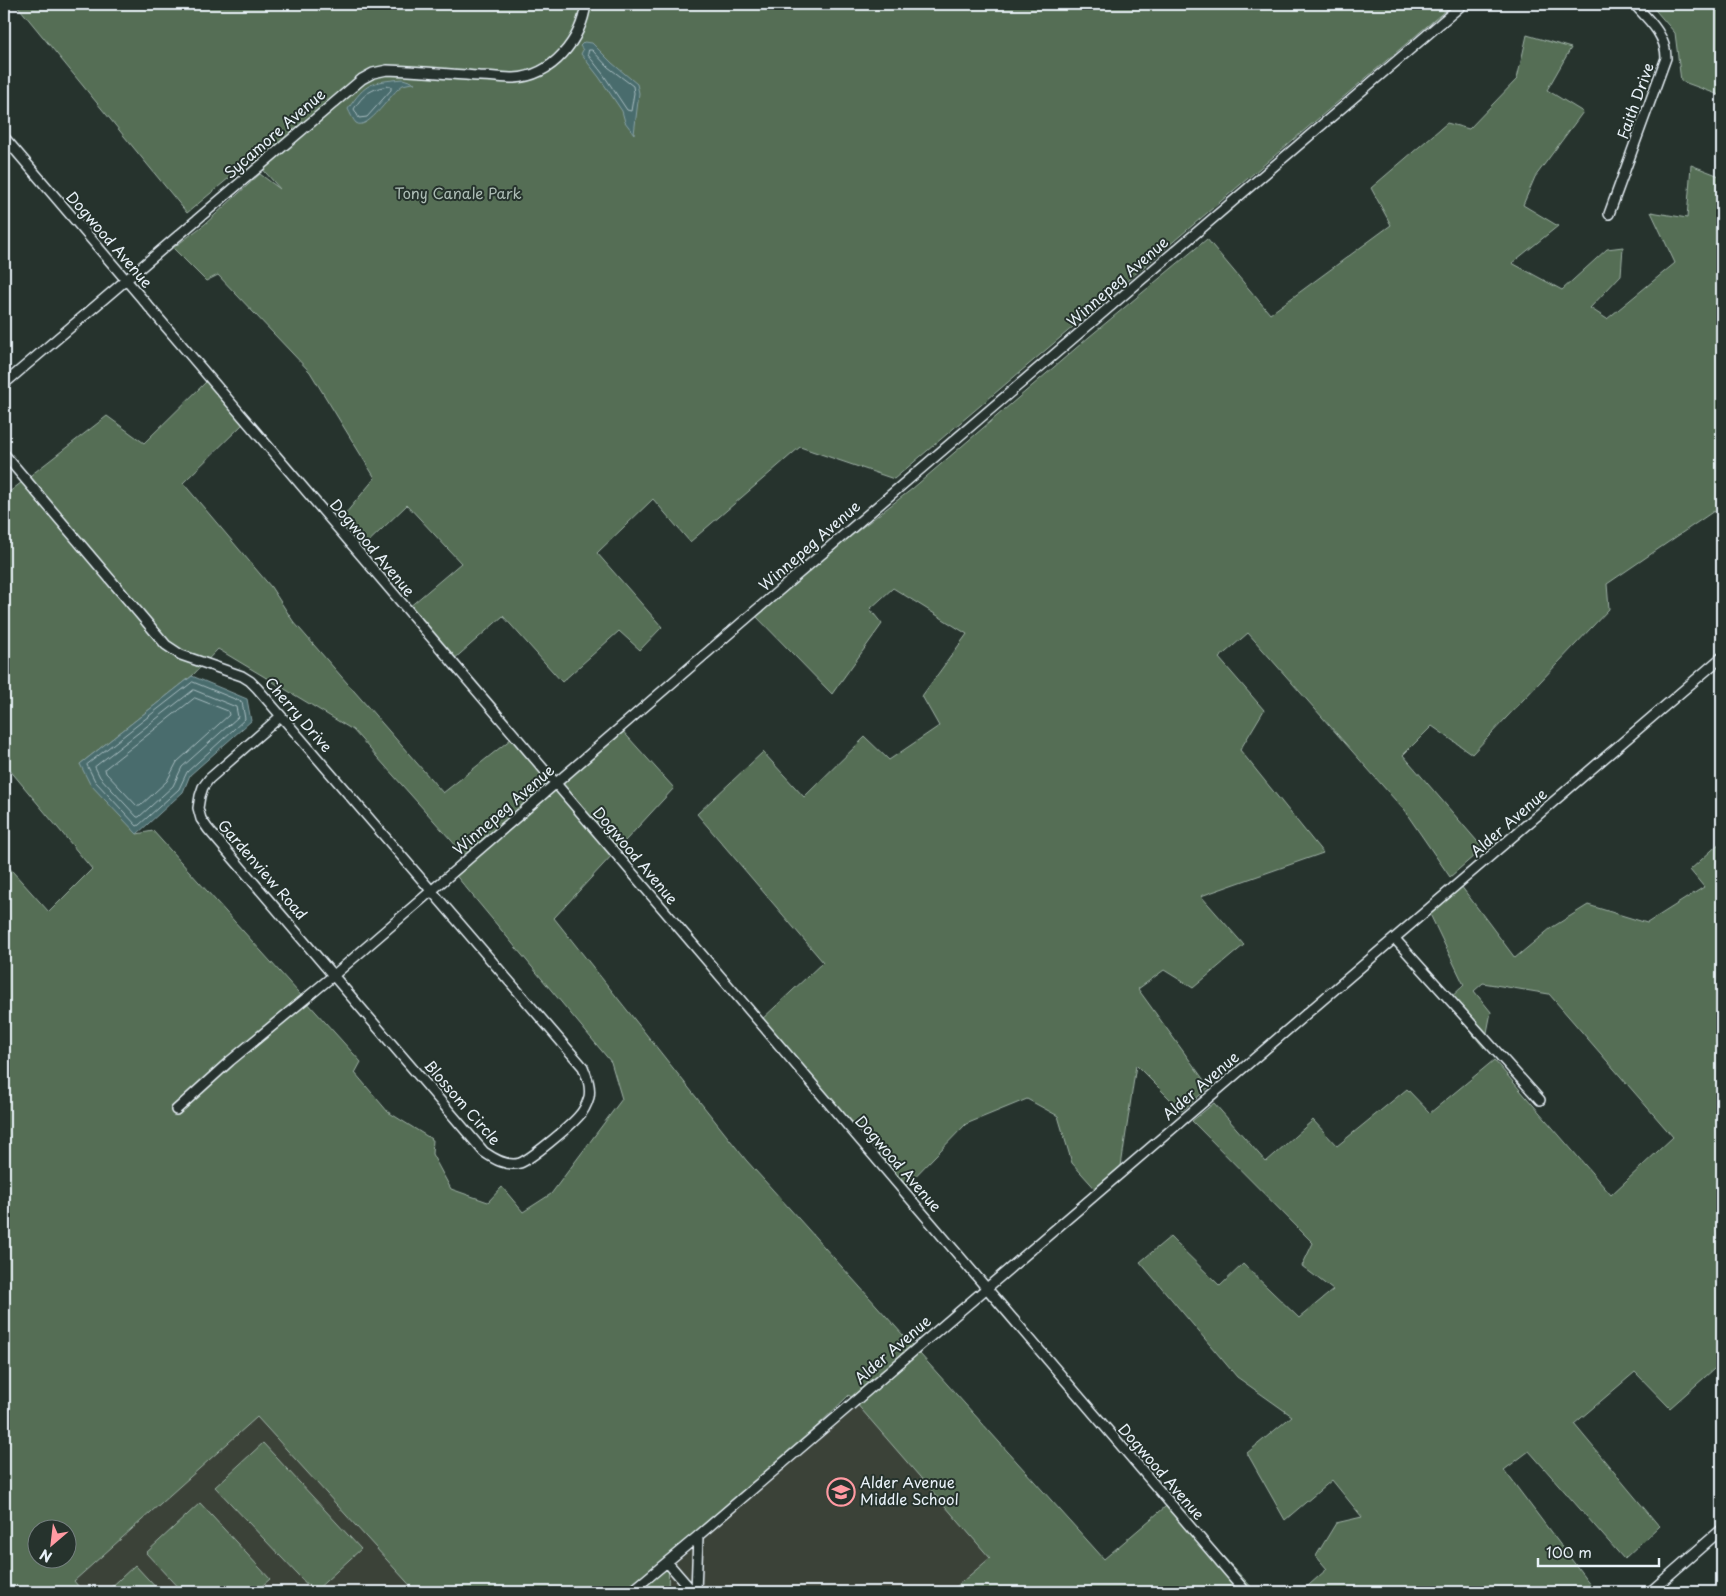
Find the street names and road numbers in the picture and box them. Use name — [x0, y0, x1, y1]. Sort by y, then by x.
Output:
street label: Faith Drive — [1610, 59, 1659, 142]
street label: Sycamore Avenue — [218, 82, 330, 183]
street label: Dogwood Avenue — [62, 186, 159, 292]
street label: Winnepeg Avenue — [1061, 230, 1173, 332]
street label: Dogwood Avenue — [325, 493, 421, 601]
street label: Winnepeg Avenue — [753, 494, 865, 596]
street label: Cherry Drive — [260, 671, 338, 757]
street label: Winnepeg Avenue — [447, 758, 559, 860]
street label: Alder Avenue — [1465, 782, 1551, 862]
street label: Dogwood Avenue — [588, 801, 684, 909]
street label: Gardenview Road — [213, 814, 313, 924]
street label: Alder Avenue — [1157, 1045, 1243, 1125]
street label: Blossom Circle — [419, 1054, 507, 1150]
street label: Dogwood Avenue — [851, 1110, 948, 1216]
street label: Alder Avenue — [849, 1309, 935, 1389]
street label: Dogwood Avenue — [1114, 1418, 1211, 1524]

